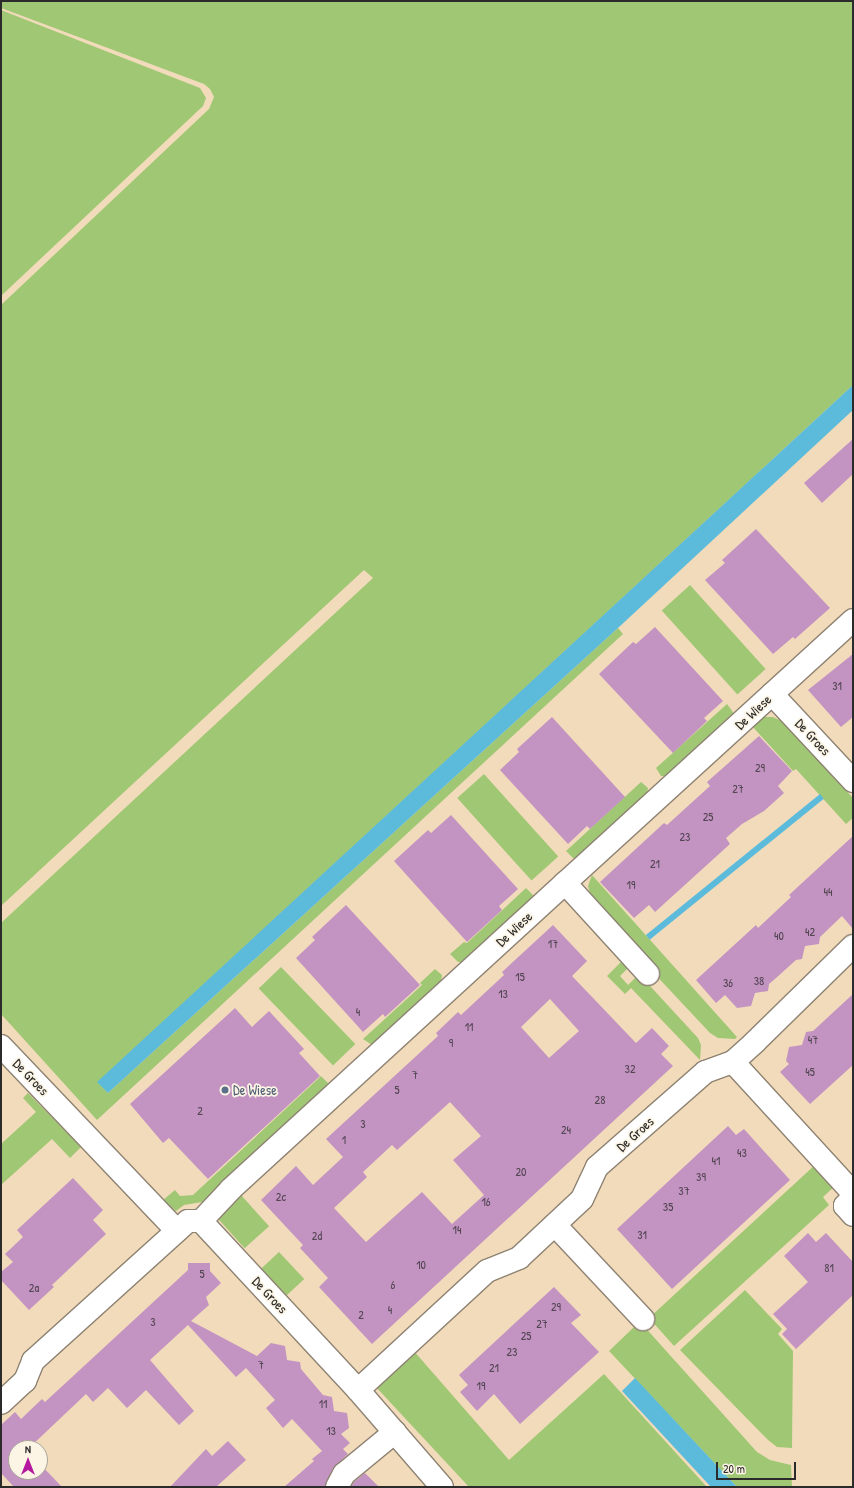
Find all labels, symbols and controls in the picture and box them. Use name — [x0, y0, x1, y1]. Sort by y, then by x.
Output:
house number: 31 — [832, 679, 842, 693]
street label: De Wiese — [731, 691, 775, 733]
street label: De Groes — [792, 715, 834, 759]
house number: 29 — [755, 761, 765, 775]
house number: 27 — [732, 782, 744, 796]
house number: 25 — [703, 810, 713, 824]
house number: 23 — [680, 830, 690, 844]
house number: 21 — [650, 857, 660, 871]
house number: 19 — [627, 878, 635, 892]
house number: 44 — [824, 885, 832, 899]
street label: De Wiese — [492, 908, 536, 950]
house number: 42 — [805, 925, 815, 939]
house number: 40 — [774, 929, 784, 943]
house number: 17 — [548, 937, 558, 951]
house number: 15 — [515, 970, 525, 984]
house number: 38 — [754, 974, 764, 988]
house number: 36 — [723, 976, 733, 990]
house number: 13 — [498, 987, 508, 1001]
house number: 4 — [356, 1005, 360, 1019]
house number: 11 — [465, 1020, 473, 1034]
house number: 47 — [808, 1033, 818, 1047]
house number: 9 — [449, 1036, 453, 1050]
street label: De Groes — [10, 1055, 52, 1099]
house number: 32 — [625, 1062, 635, 1076]
house number: 45 — [805, 1065, 815, 1079]
house number: 7 — [412, 1068, 418, 1082]
place label: De Wiese — [233, 1082, 277, 1098]
house number: 5 — [394, 1083, 400, 1097]
marker: De Wiese — [220, 1085, 230, 1095]
house number: 28 — [595, 1093, 605, 1107]
house number: 2 — [197, 1104, 203, 1118]
street label: De Groes — [613, 1113, 657, 1155]
house number: 3 — [360, 1117, 366, 1131]
house number: 24 — [561, 1123, 571, 1137]
house number: 1 — [342, 1133, 346, 1147]
house number: 43 — [737, 1146, 747, 1160]
house number: 41 — [712, 1154, 720, 1168]
house number: 20 — [516, 1165, 526, 1179]
house number: 39 — [696, 1170, 706, 1184]
house number: 37 — [678, 1184, 690, 1198]
house number: 2c — [276, 1190, 286, 1204]
house number: 16 — [481, 1195, 491, 1209]
house number: 35 — [663, 1200, 673, 1214]
house number: 14 — [453, 1223, 461, 1237]
house number: 31 — [637, 1228, 647, 1242]
house number: 2d — [312, 1229, 322, 1243]
house number: 10 — [416, 1258, 426, 1272]
house number: 81 — [824, 1261, 834, 1275]
house number: 5 — [199, 1267, 205, 1281]
street label: De Groes — [249, 1273, 291, 1317]
house number: 6 — [391, 1278, 395, 1292]
house number: 2a — [29, 1281, 39, 1295]
house number: 29 — [551, 1300, 561, 1314]
house number: 4 — [388, 1303, 392, 1317]
house number: 2 — [358, 1308, 364, 1322]
house number: 3 — [150, 1315, 156, 1329]
house number: 27 — [536, 1317, 548, 1331]
house number: 25 — [521, 1329, 531, 1343]
house number: 23 — [507, 1345, 517, 1359]
house number: 7 — [258, 1358, 264, 1372]
house number: 21 — [489, 1361, 499, 1375]
house number: 19 — [477, 1379, 485, 1393]
house number: 11 — [319, 1397, 327, 1411]
house number: 13 — [326, 1424, 336, 1438]
north arrow — [8, 1440, 48, 1480]
text: N — [25, 1442, 31, 1456]
scale bar — [718, 1454, 798, 1480]
text: 20 m — [723, 1460, 745, 1477]

